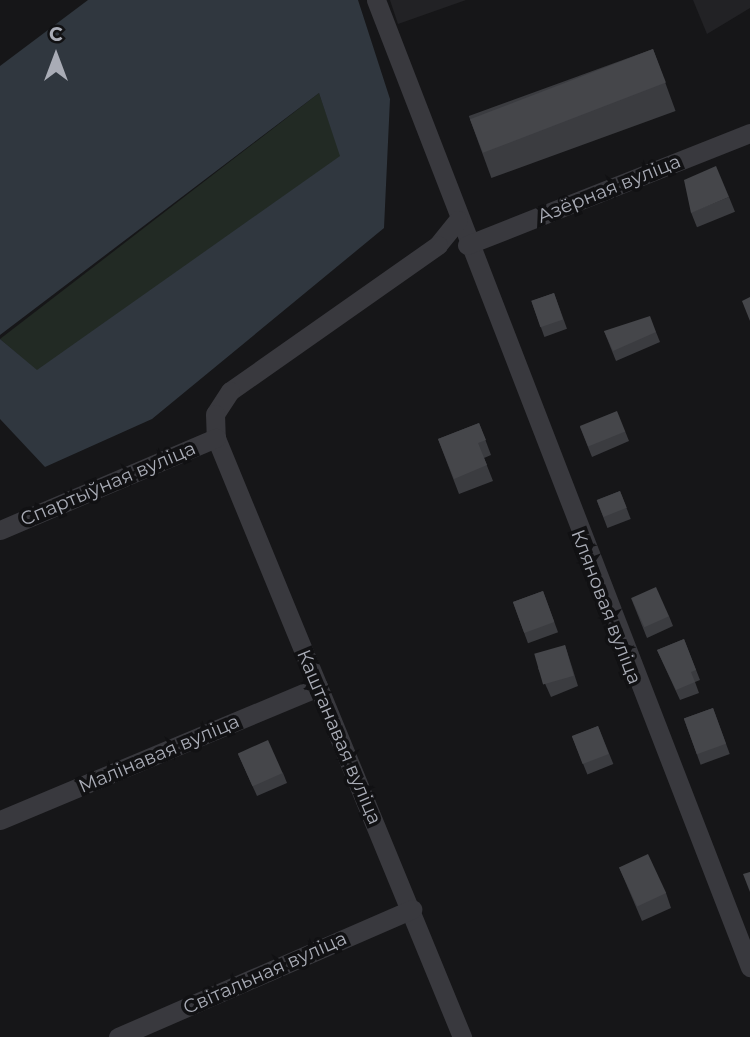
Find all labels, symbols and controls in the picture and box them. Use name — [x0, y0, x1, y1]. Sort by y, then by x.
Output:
north arrow — [21, 21, 91, 91]
text: С — [49, 23, 63, 46]
street label: Азёрная вуліца — [534, 150, 684, 228]
street label: Спартыўная вуліца — [17, 437, 199, 531]
street label: Кляновая вуліца — [566, 527, 646, 687]
street label: Каштанавая вуліца — [292, 646, 386, 828]
street label: Малінавая вуліца — [75, 710, 243, 798]
street label: Світальная вуліца — [180, 927, 350, 1019]

